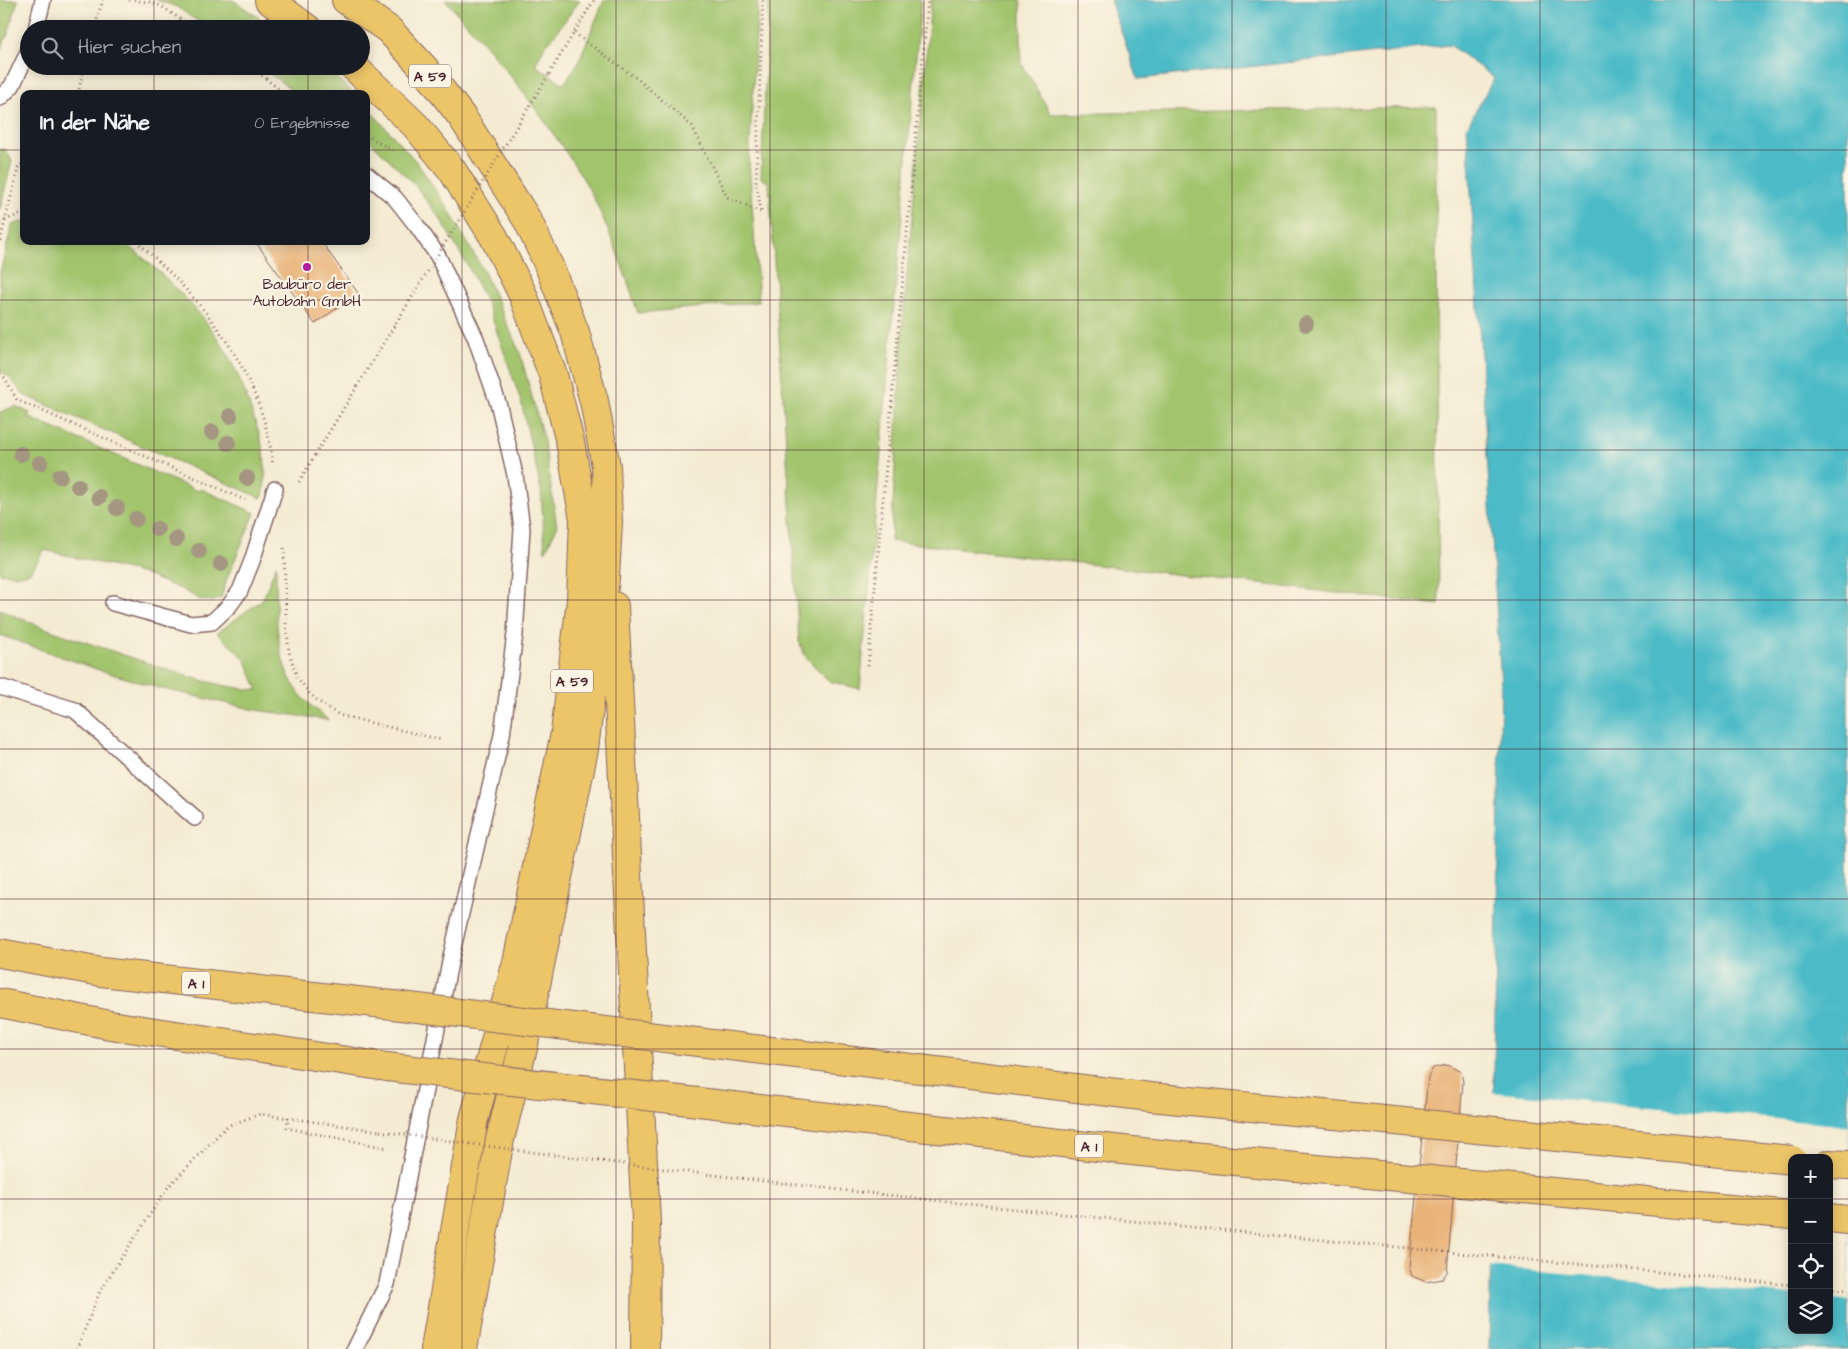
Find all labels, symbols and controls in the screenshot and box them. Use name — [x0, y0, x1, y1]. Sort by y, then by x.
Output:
search box — [20, 20, 370, 75]
icon: search — [38, 34, 66, 62]
text: Hier suchen — [78, 34, 181, 61]
road number: A 59 — [409, 64, 451, 88]
text: In der Nähe — [40, 108, 150, 137]
text: 0 Ergebnisse — [254, 112, 350, 134]
marker: Baubüro der Autobahn GmbH — [301, 261, 313, 273]
place label: Baubüro der Autobahn GmbH — [253, 274, 361, 312]
road number: A 59 — [551, 669, 593, 692]
road number: A 1 — [182, 971, 210, 994]
road number: A 1 — [1075, 1134, 1103, 1158]
map controls — [1788, 1154, 1833, 1334]
button: + — [1788, 1154, 1833, 1199]
button: − — [1788, 1199, 1833, 1244]
button: locate — [1788, 1244, 1833, 1289]
button: layers — [1788, 1289, 1833, 1334]

